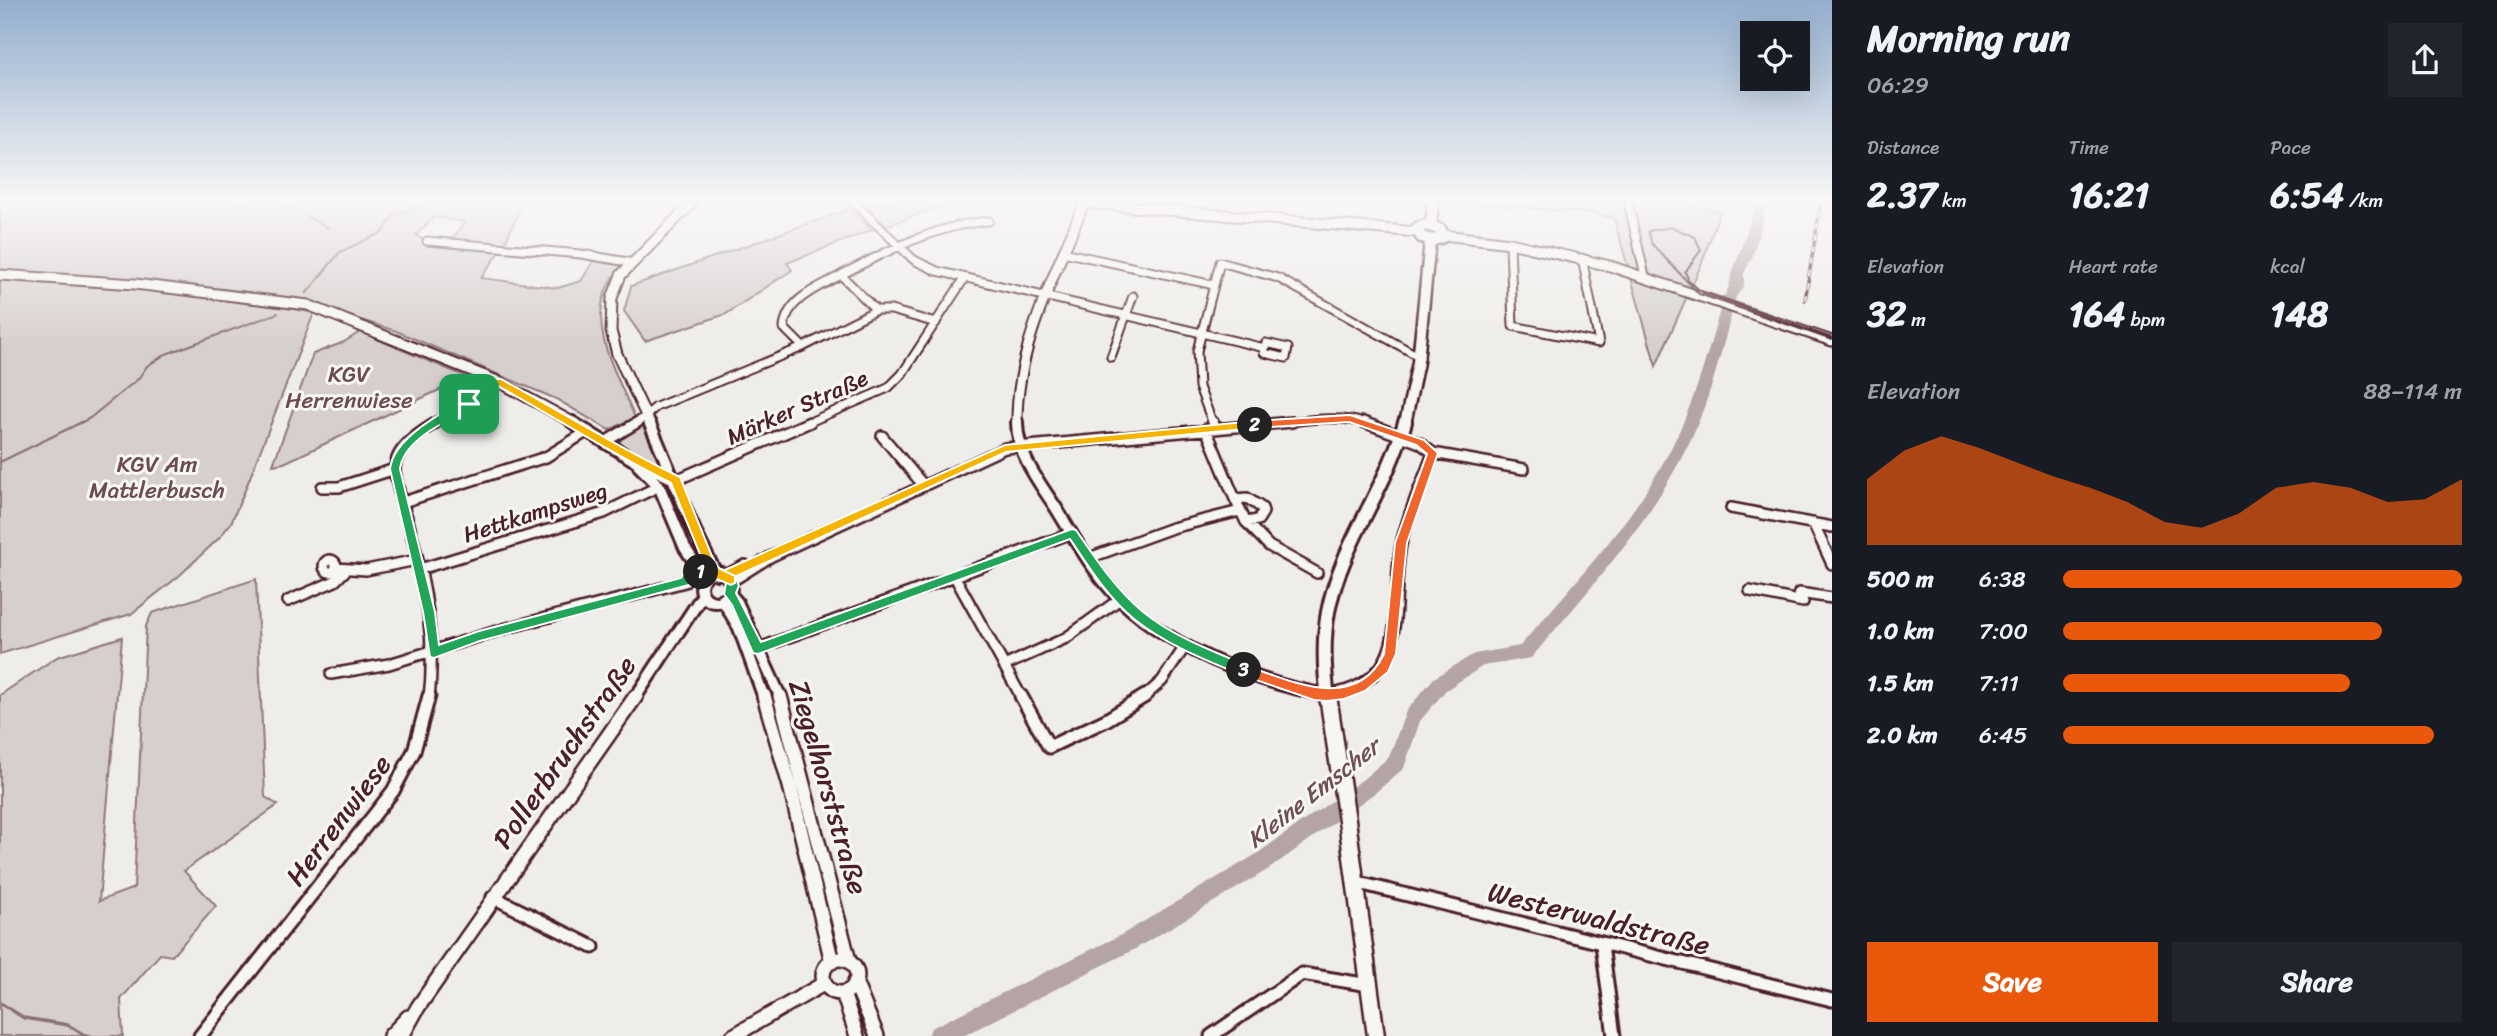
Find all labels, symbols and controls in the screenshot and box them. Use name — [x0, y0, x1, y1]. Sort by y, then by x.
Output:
text: Morning run — [1867, 5, 2070, 72]
map controls — [1740, 21, 1810, 91]
button: locate — [1740, 21, 1810, 91]
button: share — [2388, 23, 2462, 97]
text: 06:29 — [1867, 65, 1929, 106]
text: Distance — [1867, 131, 1939, 164]
text: Time — [2069, 131, 2109, 164]
text: Pace — [2270, 131, 2311, 164]
text: 2.37 — [1867, 164, 1937, 226]
text: 16:21 — [2069, 164, 2149, 226]
text: 6:54 — [2270, 164, 2344, 226]
text: km — [1937, 184, 1967, 217]
text: /km — [2344, 184, 2383, 217]
text: Elevation — [1867, 250, 1944, 283]
text: Heart rate — [2069, 250, 2158, 283]
text: kcal — [2270, 250, 2305, 283]
text: 32 — [1867, 283, 1906, 345]
text: 164 — [2069, 283, 2125, 345]
text: 148 — [2270, 283, 2328, 345]
text: m — [1906, 303, 1926, 336]
text: bpm — [2125, 303, 2165, 336]
park label: KGV Herrenwiese — [285, 354, 413, 421]
street label: Märker Straße — [720, 358, 875, 457]
text: Elevation — [1867, 371, 1960, 412]
text: 88–114 m — [2363, 371, 2462, 412]
pin — [439, 374, 499, 434]
icon: arrive — [450, 385, 488, 423]
pin: 2 — [1238, 408, 1272, 442]
text: 2 — [1249, 408, 1260, 441]
park label: KGV Am Mattlerbusch — [89, 444, 225, 511]
street label: Hettkampsweg — [458, 470, 613, 555]
pin: 1 — [684, 554, 718, 590]
text: 1 — [696, 555, 705, 588]
text: 500 m — [1867, 559, 1934, 600]
text: 6:38 — [1979, 559, 2026, 600]
text: 1.0 km — [1867, 611, 1934, 652]
text: 7:00 — [1979, 611, 2028, 652]
street label: Pollerbruchstraße — [479, 645, 650, 859]
pin: 3 — [1226, 652, 1262, 688]
text: 3 — [1238, 653, 1249, 686]
text: 1.5 km — [1867, 663, 1934, 704]
text: 7:11 — [1979, 663, 2019, 704]
street label: Ziegelhorststraße — [774, 674, 883, 901]
text: 2.0 km — [1867, 715, 1938, 756]
text: 6:45 — [1979, 715, 2027, 756]
water label: Kleine Emscher — [1237, 724, 1393, 859]
street label: Herrenwiese — [272, 743, 405, 897]
street label: Westerwaldstraße — [1483, 867, 1715, 970]
button: Save — [1867, 942, 2158, 1022]
button: Share — [2172, 942, 2462, 1022]

